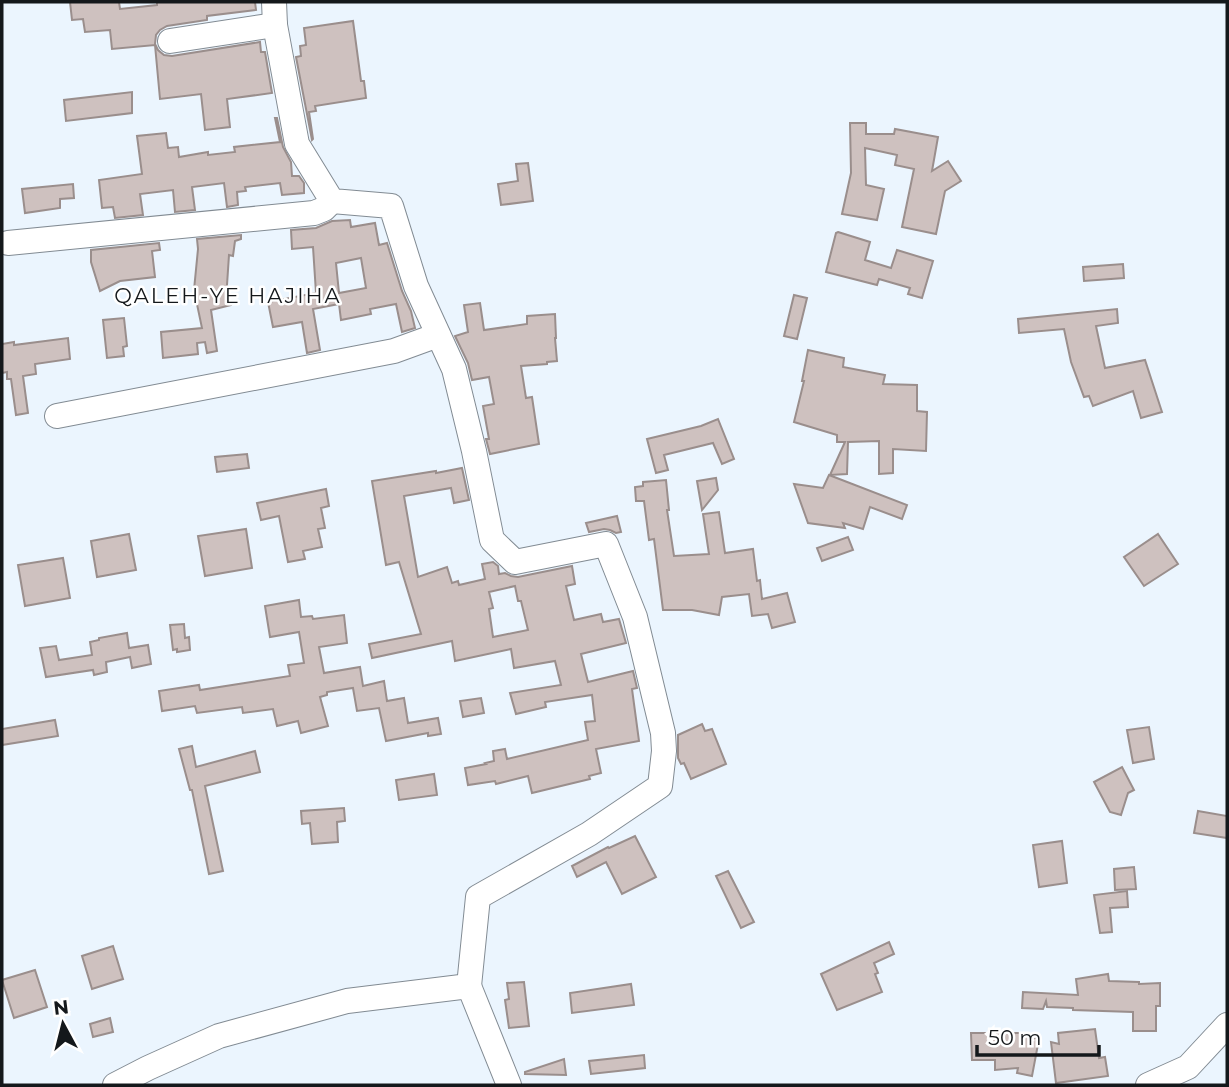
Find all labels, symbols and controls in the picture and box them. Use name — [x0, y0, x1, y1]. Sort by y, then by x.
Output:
district label: QALEH-YE HAJIHA — [114, 283, 342, 308]
north arrow — [28, 989, 98, 1059]
text: N — [52, 995, 70, 1020]
scale bar — [977, 1014, 1100, 1058]
text: 50 m — [988, 1025, 1042, 1050]

